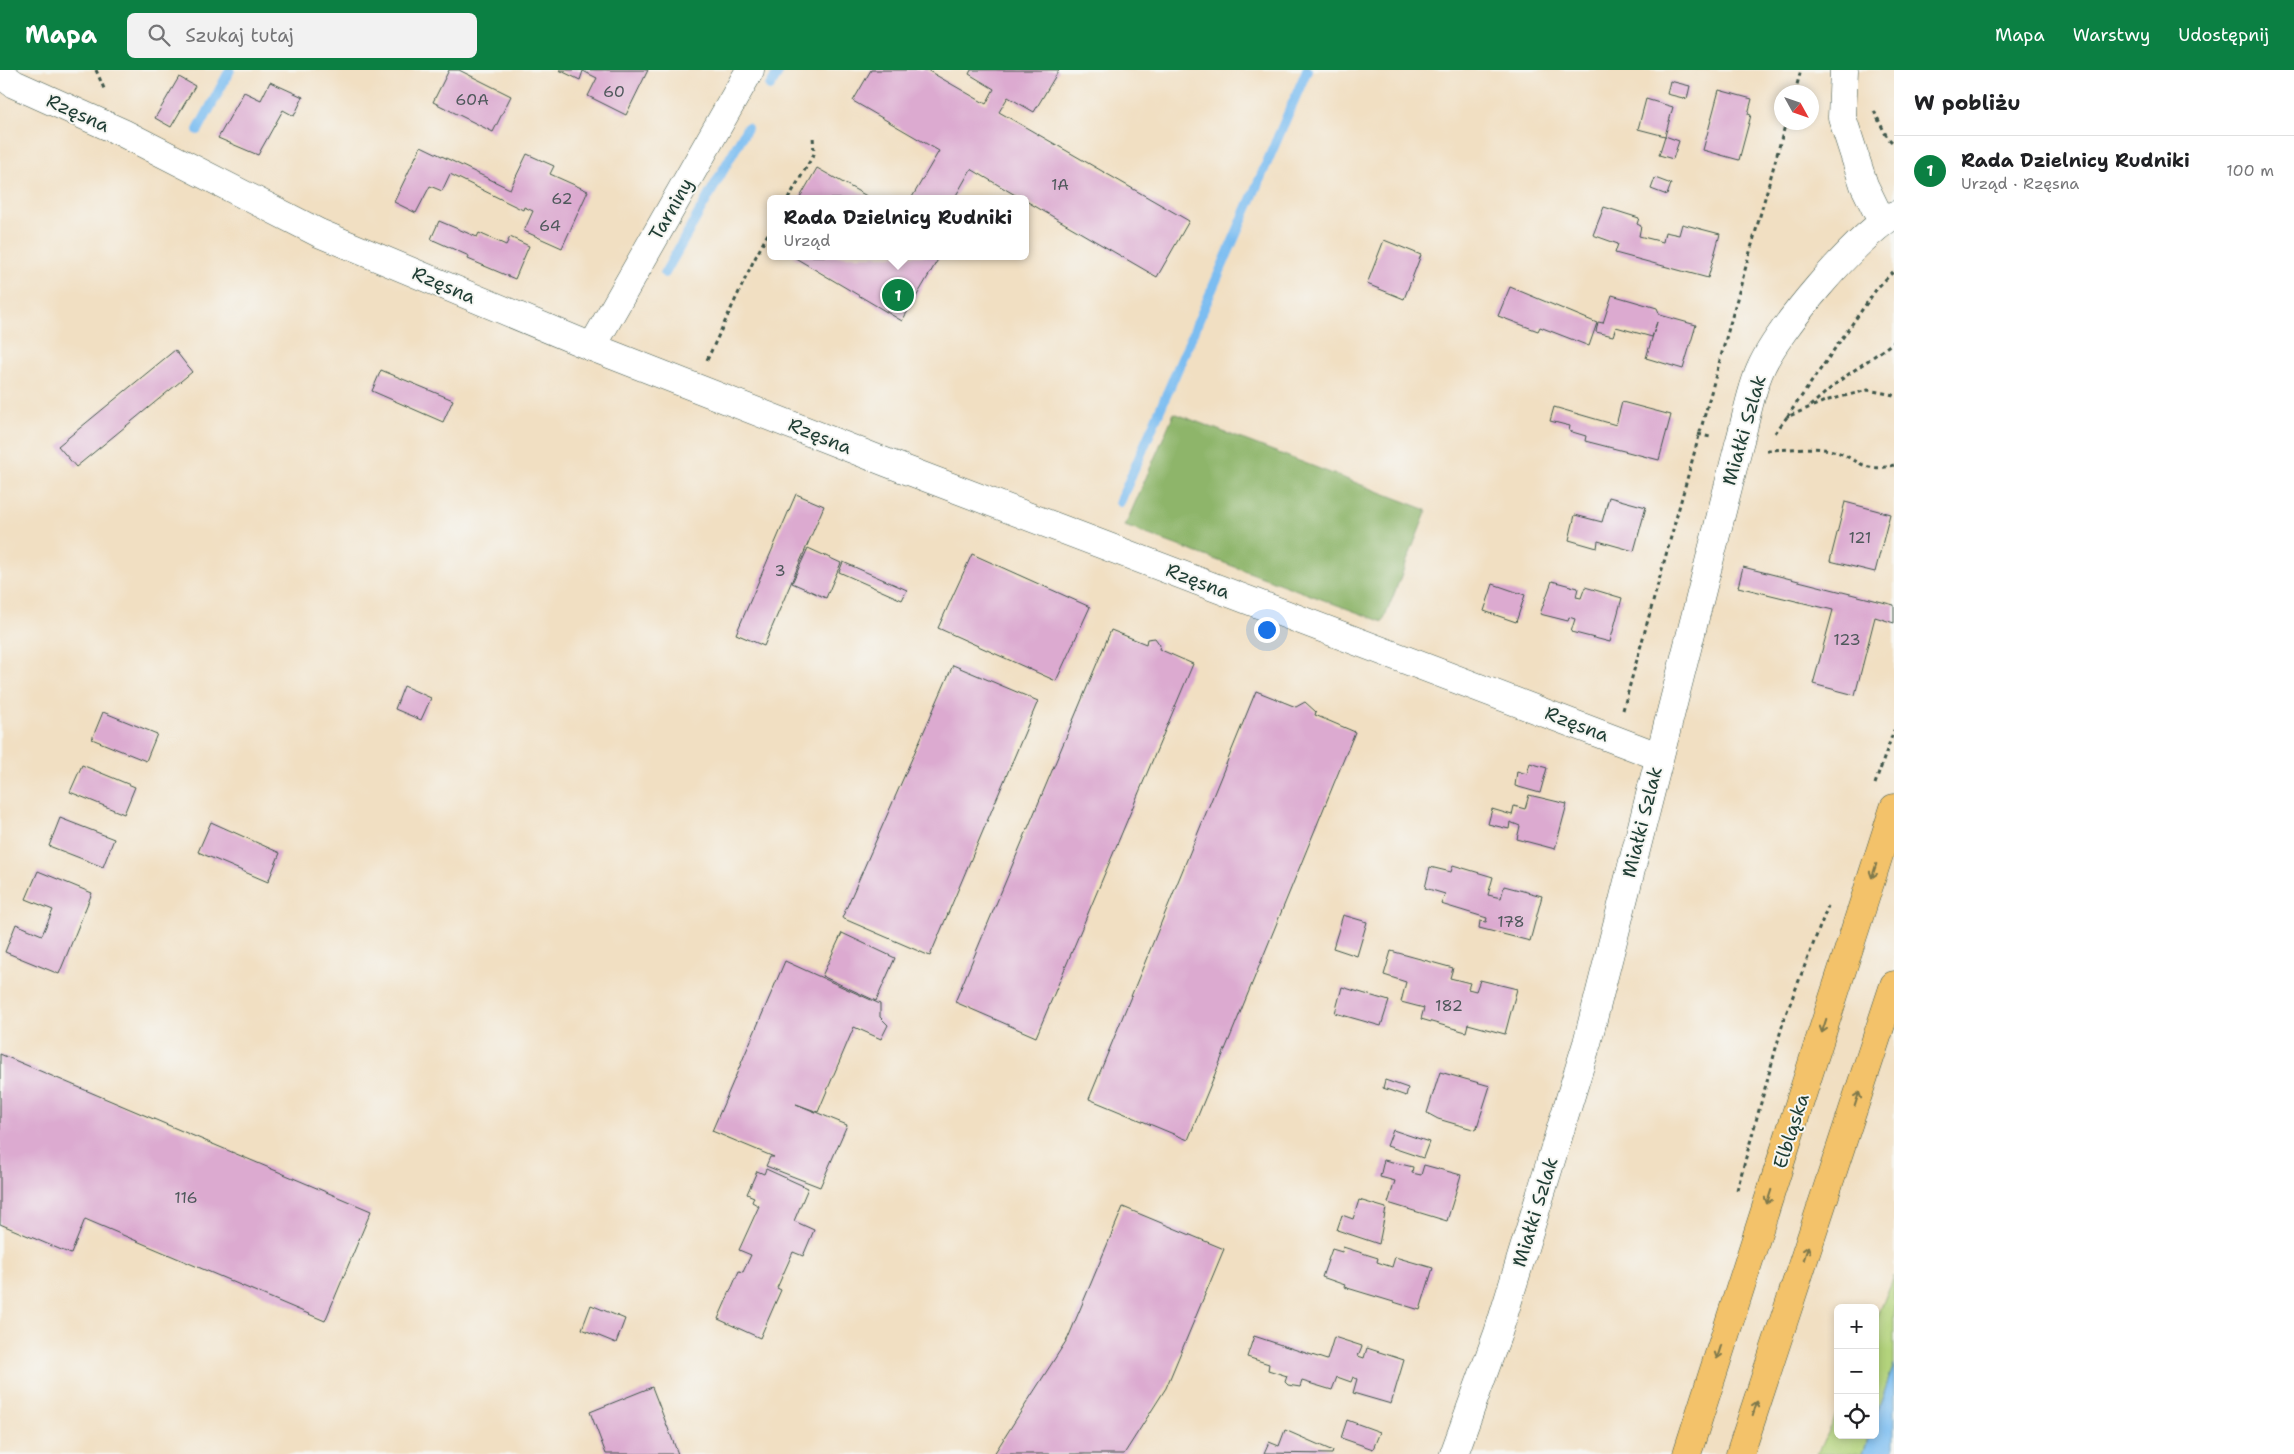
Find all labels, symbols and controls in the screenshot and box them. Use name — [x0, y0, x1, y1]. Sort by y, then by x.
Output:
search box — [127, 13, 477, 58]
text: Mapa — [25, 19, 97, 51]
icon: search — [145, 21, 173, 49]
text: Szukaj tutaj — [185, 23, 294, 48]
text: Mapa — [1995, 23, 2045, 47]
text: Warstwy — [2073, 23, 2150, 47]
text: Udostępnij — [2178, 23, 2269, 47]
house number: 60 — [603, 81, 625, 102]
north arrow — [1774, 85, 1819, 130]
street label: Rzęsna — [42, 88, 114, 138]
house number: 60A — [455, 89, 489, 110]
text: W pobliżu — [1914, 89, 2021, 117]
text: Rada Dzielnicy Rudniki — [1961, 148, 2190, 173]
text: 1 — [1926, 160, 1934, 181]
text: 100 m — [2226, 160, 2274, 181]
street label: Tarniny — [643, 173, 699, 245]
text: Urząd · Rzęsna — [1961, 173, 2079, 194]
house number: 1A — [1051, 174, 1069, 195]
house number: 62 — [551, 188, 573, 209]
popup — [767, 195, 1029, 260]
text: Rada Dzielnicy Rudniki — [784, 205, 1012, 230]
house number: 64 — [539, 215, 561, 236]
text: Urząd — [784, 230, 830, 251]
street label: Rzęsna — [408, 260, 480, 310]
pin: 1 — [882, 276, 914, 314]
street label: Miałki Szlak — [1716, 372, 1772, 488]
street label: Rzęsna — [784, 412, 856, 460]
house number: 121 — [1849, 527, 1871, 548]
street label: Rzęsna — [1162, 557, 1234, 605]
house number: 3 — [774, 560, 786, 581]
your location — [1254, 617, 1280, 643]
house number: 123 — [1833, 629, 1861, 650]
street label: Rzęsna — [1541, 700, 1613, 748]
street label: Miałki Szlak — [1616, 764, 1668, 880]
one-way arrow — [1868, 863, 1878, 879]
house number: 178 — [1497, 911, 1525, 932]
house number: 182 — [1435, 995, 1463, 1016]
one-way arrow — [1819, 1017, 1829, 1033]
street label: Elbląska — [1767, 1090, 1815, 1172]
one-way arrow — [1853, 1092, 1862, 1107]
street label: Miałki Szlak — [1506, 1154, 1564, 1270]
house number: 116 — [174, 1187, 198, 1208]
one-way arrow — [1764, 1189, 1774, 1205]
one-way arrow — [1802, 1246, 1811, 1262]
map controls — [1834, 1304, 1879, 1439]
button: + — [1834, 1304, 1879, 1349]
one-way arrow — [1714, 1343, 1724, 1359]
button: − — [1834, 1349, 1879, 1394]
button: locate — [1834, 1394, 1879, 1439]
one-way arrow — [1751, 1400, 1761, 1416]

